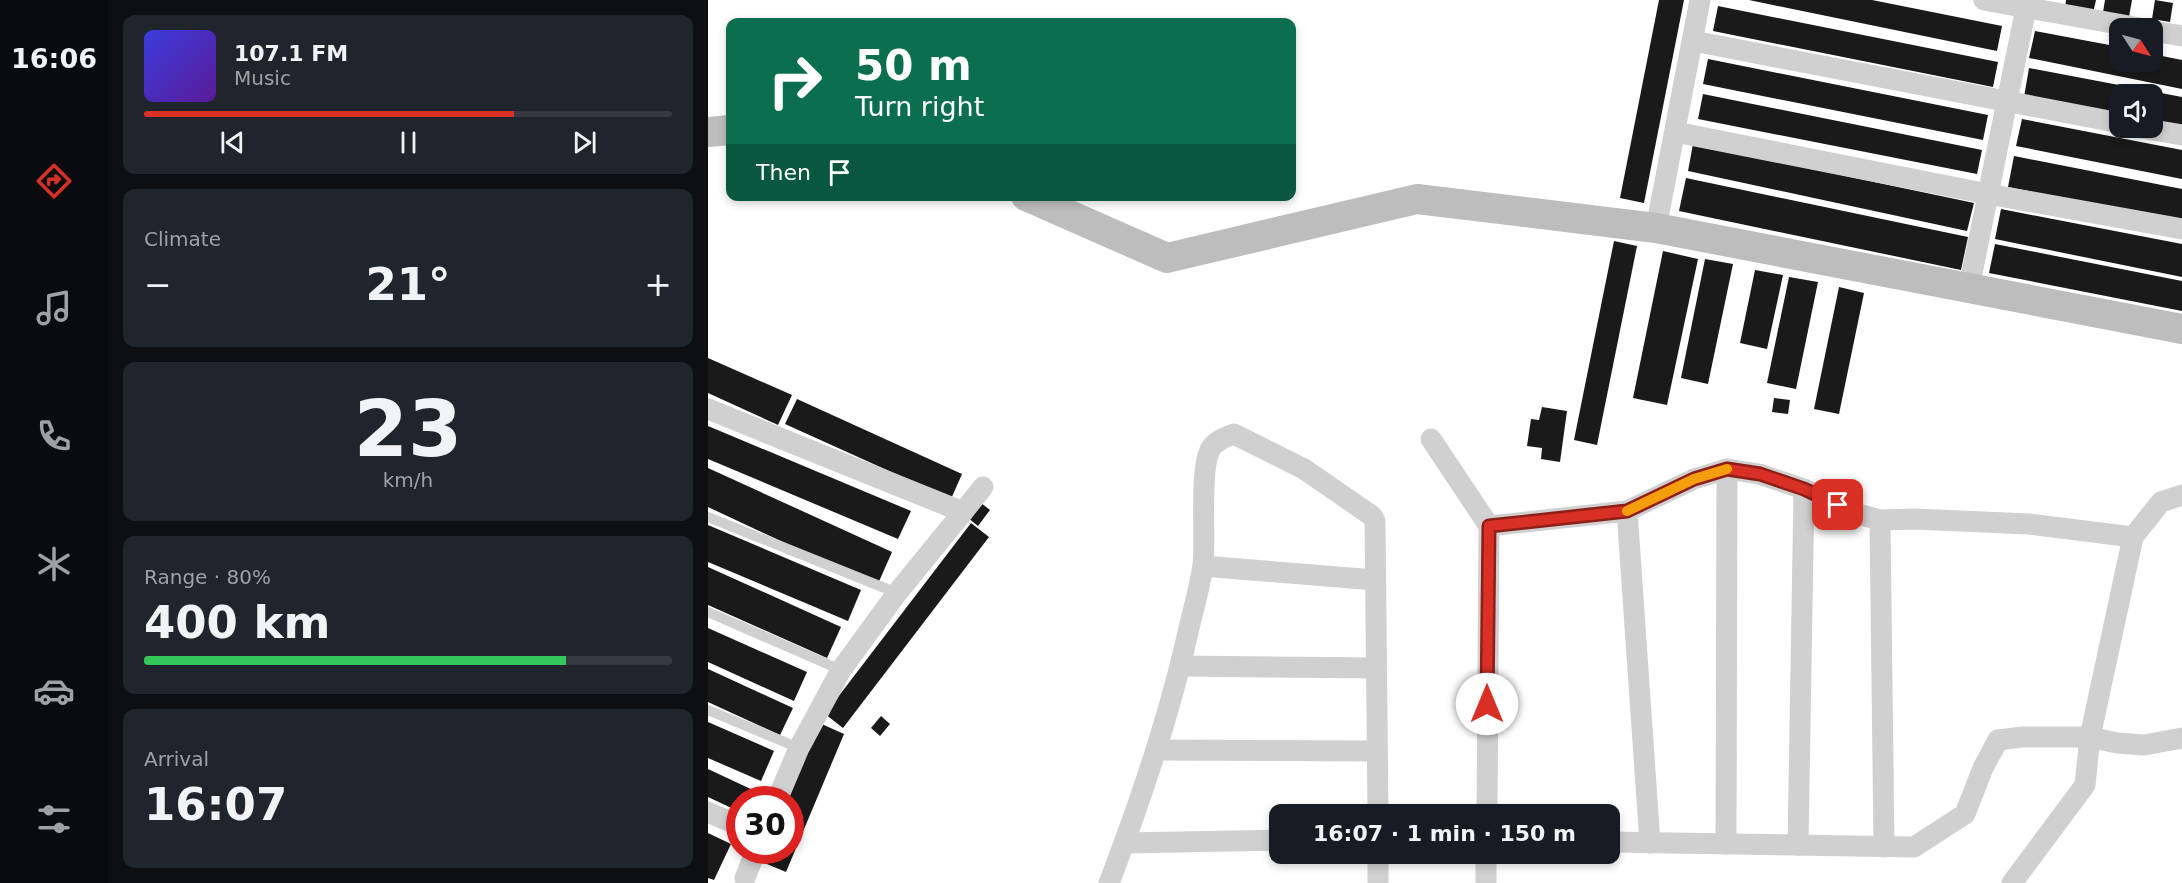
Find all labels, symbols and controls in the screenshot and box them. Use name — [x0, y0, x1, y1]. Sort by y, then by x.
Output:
north arrow — [2109, 18, 2163, 72]
map controls — [2109, 18, 2163, 138]
text: 107.1 FM — [234, 41, 348, 66]
text: 50 m — [855, 41, 972, 90]
icon: right — [756, 42, 834, 120]
text: 16:06 — [11, 43, 97, 74]
text: Music — [234, 66, 291, 90]
button: sound — [2109, 84, 2163, 138]
text: Turn right — [855, 91, 984, 122]
icon: previous — [216, 126, 249, 159]
icon: pause — [392, 126, 425, 159]
icon: next — [568, 126, 601, 159]
icon: arrive — [823, 156, 856, 189]
icon: directions — [33, 160, 75, 202]
text: Then — [756, 160, 811, 185]
text: Climate — [144, 227, 221, 251]
text: 21° — [365, 258, 451, 311]
text: − — [144, 265, 172, 304]
text: + — [644, 265, 672, 304]
icon: music — [33, 287, 75, 329]
text: 23 — [354, 384, 462, 474]
icon: phone — [33, 415, 75, 457]
text: km/h — [383, 468, 433, 492]
pin — [1812, 479, 1863, 530]
icon: arrive — [1821, 488, 1854, 521]
icon: climate — [33, 543, 75, 585]
text: Range · 80% — [144, 565, 271, 589]
text: 400 km — [144, 596, 330, 649]
icon: car — [33, 670, 75, 712]
position arrow — [1455, 672, 1519, 736]
text: Arrival — [144, 747, 209, 771]
text: 16:07 — [144, 778, 287, 831]
speed limit sign: 30 — [726, 786, 804, 864]
icon: filters — [33, 798, 75, 840]
text: 16:07 · 1 min · 150 m — [1313, 821, 1576, 846]

